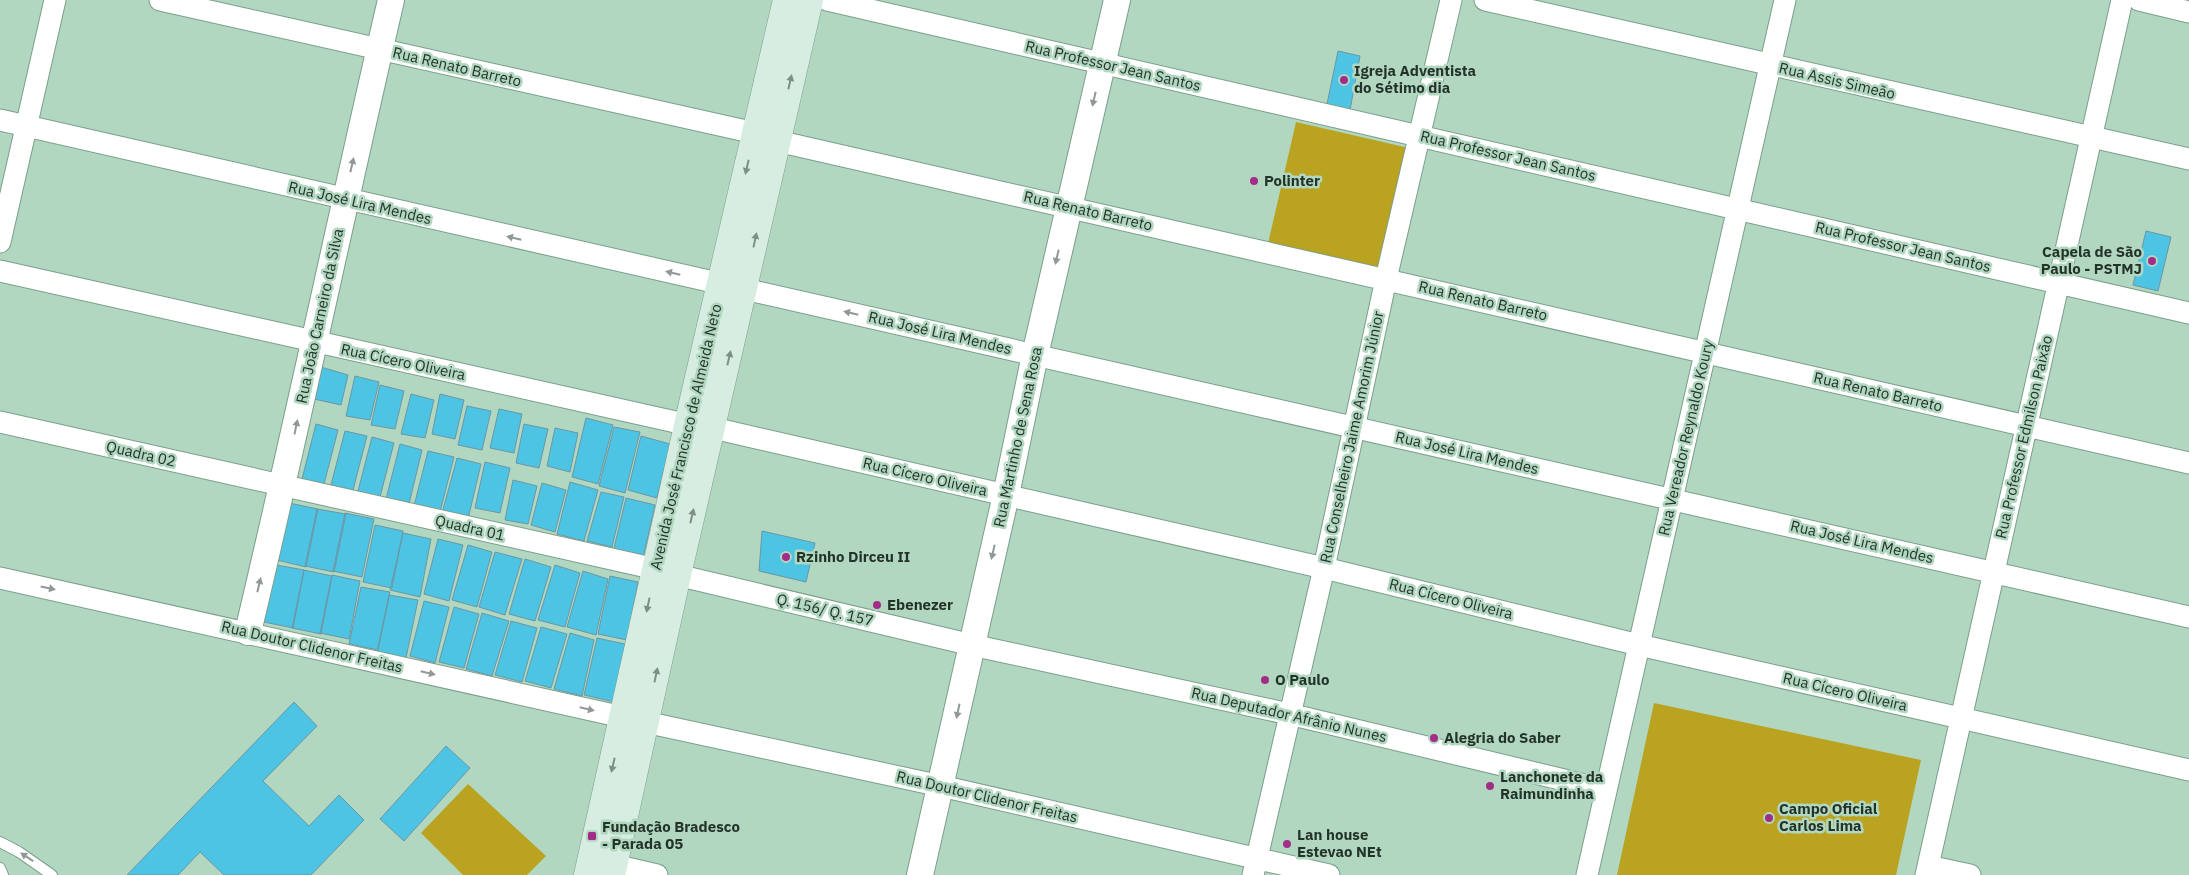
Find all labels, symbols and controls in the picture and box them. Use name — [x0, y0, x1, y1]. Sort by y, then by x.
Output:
street label: Rua Professor Jean Santos — [1024, 36, 1203, 95]
street label: Rua Renato Barreto — [391, 42, 523, 91]
street label: Rua Assis Simeão — [1777, 58, 1897, 103]
place label: Igreja Adventista do Sétimo dia — [1354, 61, 1476, 97]
one-way arrow — [786, 74, 794, 89]
marker: Igreja Adventista do Sétimo dia — [1338, 74, 1350, 86]
one-way arrow — [1090, 91, 1098, 106]
street label: Rua Professor Jean Santos — [1419, 126, 1598, 185]
one-way arrow — [349, 157, 357, 173]
one-way arrow — [743, 159, 751, 174]
place label: Polinter — [1264, 171, 1320, 190]
marker: Polinter — [1248, 175, 1260, 187]
street label: Rua José Lira Mendes — [287, 177, 434, 228]
street label: Rua Renato Barreto — [1022, 186, 1154, 235]
street label: Rua Professor Jean Santos — [1814, 217, 1993, 276]
street label: Rua João Carneiro da Silva — [292, 227, 347, 405]
one-way arrow — [506, 233, 522, 241]
one-way arrow — [751, 233, 759, 248]
place label: Capela de São Paulo - PSTMJ — [2041, 242, 2142, 278]
one-way arrow — [1053, 249, 1061, 264]
marker: Capela de São Paulo - PSTMJ — [2146, 255, 2158, 267]
one-way arrow — [665, 269, 680, 277]
street label: Rua Renato Barreto — [1417, 276, 1549, 325]
street label: Avenida José Francisco de Almeida Neto — [646, 302, 725, 572]
street label: Rua José Lira Mendes — [867, 307, 1014, 358]
one-way arrow — [843, 309, 858, 317]
street label: Rua Conselheiro Jaime Amorim Júnior — [1315, 309, 1388, 565]
street label: Rua Professor Edmilson Paixão — [1991, 333, 2056, 540]
street label: Rua Vereador Reynaldo Koury — [1654, 338, 1717, 537]
street label: Rua Cícero Oliveira — [339, 339, 467, 384]
street label: Rua Martinho de Sena Rosa — [989, 345, 1046, 529]
one-way arrow — [725, 351, 733, 366]
street label: Rua Renato Barreto — [1812, 367, 1944, 416]
one-way arrow — [292, 419, 300, 434]
street label: Rua José Lira Mendes — [1394, 427, 1541, 478]
street label: Quadra 02 — [104, 436, 178, 471]
street label: Rua Cícero Oliveira — [861, 453, 989, 500]
one-way arrow — [688, 509, 696, 524]
street label: Quadra 01 — [433, 510, 507, 545]
street label: Rua José Lira Mendes — [1789, 516, 1936, 567]
one-way arrow — [989, 545, 997, 560]
place label: Rzinho Dirceu II — [796, 547, 910, 566]
marker: Rzinho Dirceu II — [780, 551, 792, 563]
street label: Rua Cícero Oliveira — [1387, 574, 1515, 623]
one-way arrow — [255, 577, 263, 593]
one-way arrow — [40, 584, 55, 592]
street label: Q. 156/ Q. 157 — [775, 589, 875, 630]
place label: Ebenezer — [887, 595, 953, 614]
one-way arrow — [644, 597, 652, 613]
marker: Ebenezer — [871, 599, 883, 611]
street label: Rua Doutor Clidenor Freitas — [220, 616, 405, 677]
one-way arrow — [652, 666, 660, 682]
street label: Rua Cícero Oliveira — [1781, 668, 1909, 715]
one-way arrow — [421, 669, 436, 677]
place label: O Paulo — [1275, 670, 1329, 689]
marker: O Paulo — [1259, 674, 1271, 686]
street label: Rua Deputador Afrânio Nunes — [1190, 683, 1389, 746]
one-way arrow — [953, 703, 961, 719]
one-way arrow — [579, 705, 594, 713]
place label: Alegria do Saber — [1444, 728, 1561, 747]
marker: Alegria do Saber — [1428, 732, 1440, 744]
one-way arrow — [609, 758, 617, 773]
street label: Rua Doutor Clidenor Freitas — [895, 766, 1080, 827]
place label: Lanchonete da Raimundinha — [1500, 767, 1604, 803]
marker: Lanchonete da Raimundinha — [1484, 780, 1496, 792]
place label: Campo Oficial Carlos Lima — [1779, 799, 1878, 835]
marker: Campo Oficial Carlos Lima — [1763, 812, 1775, 824]
place label: Fundação Bradesco - Parada 05 — [602, 817, 740, 853]
place label: Lan house Estevao NEt — [1297, 825, 1382, 861]
marker: Fundação Bradesco - Parada 05 — [586, 830, 598, 842]
marker: Lan house Estevao NEt — [1281, 838, 1293, 850]
one-way arrow — [20, 852, 34, 862]

